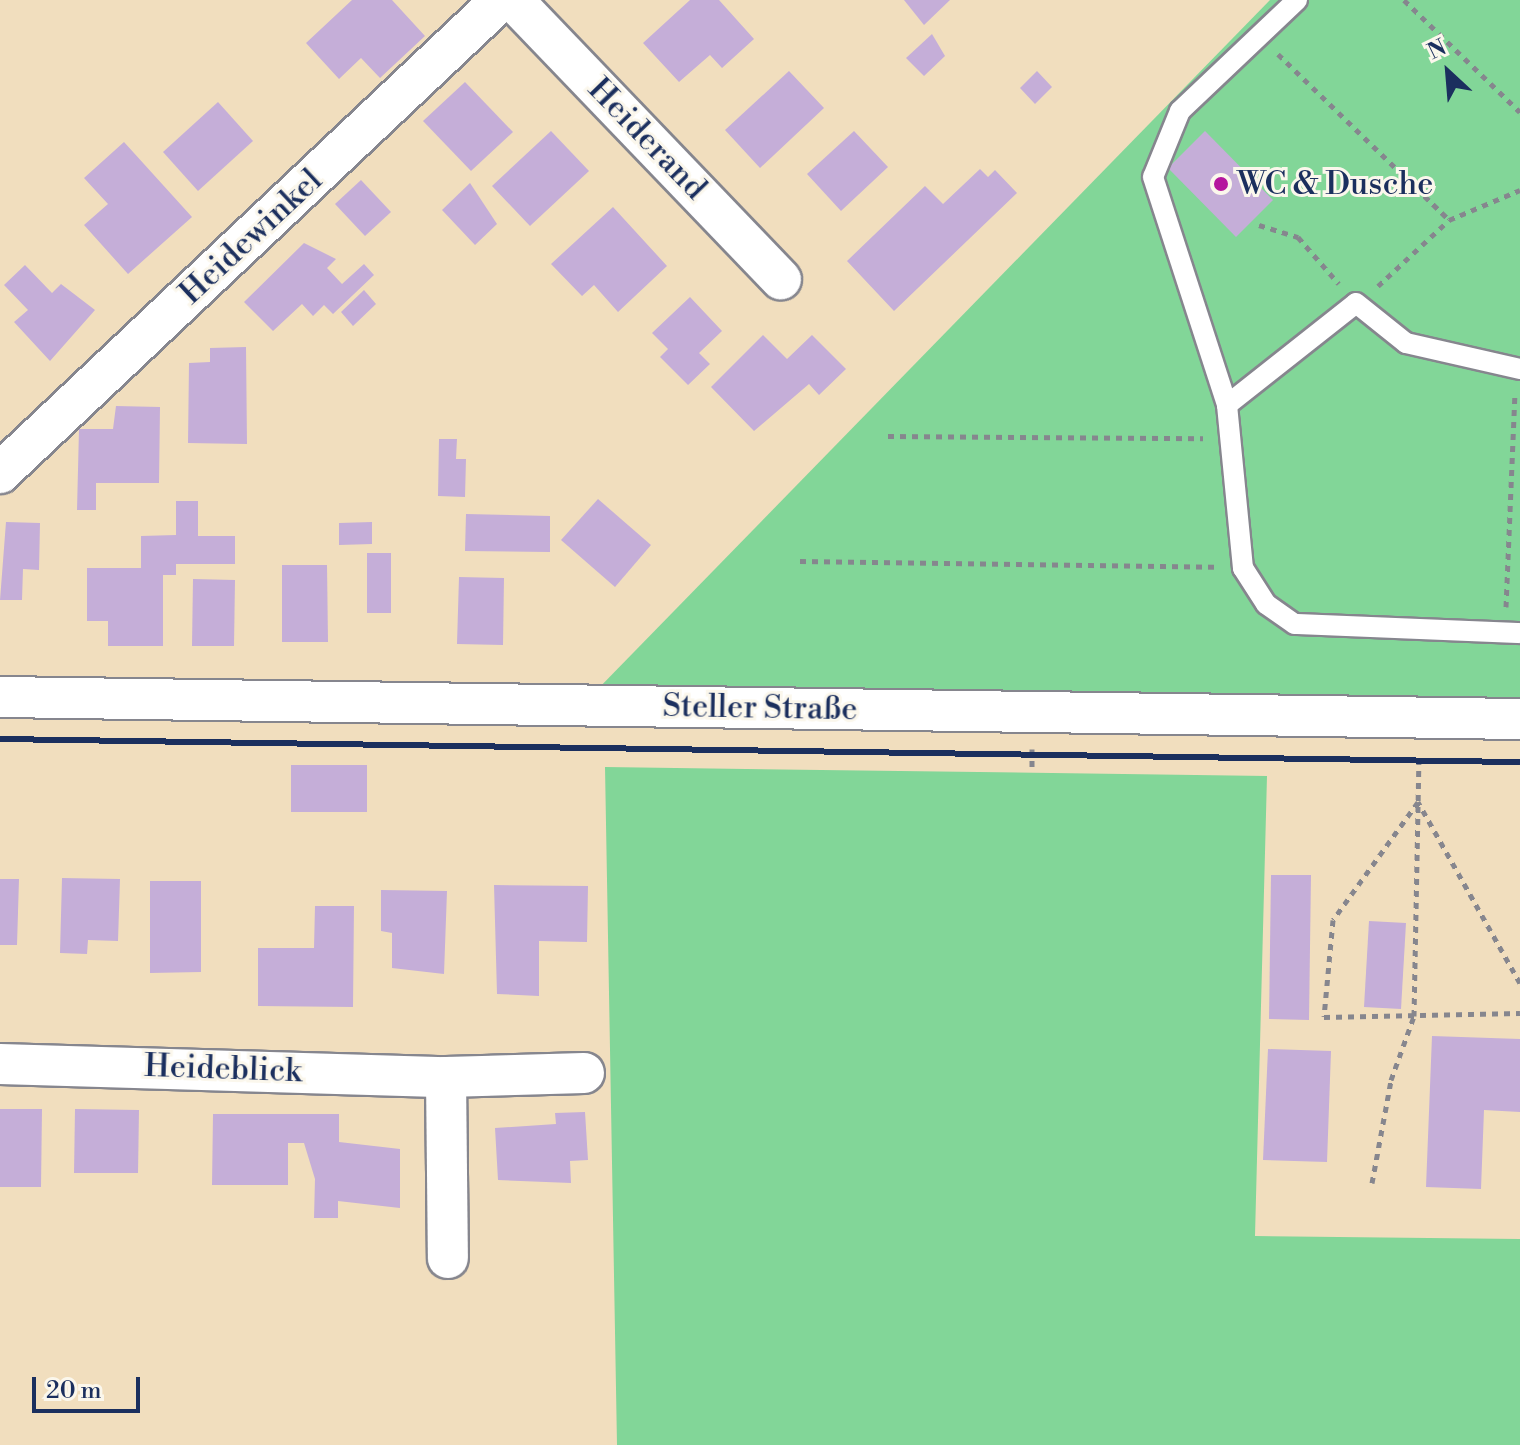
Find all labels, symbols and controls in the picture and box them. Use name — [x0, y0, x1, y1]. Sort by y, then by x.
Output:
north arrow — [1408, 32, 1488, 112]
text: N — [1424, 34, 1451, 66]
street label: Heiderand — [580, 70, 714, 208]
street label: Heidewinkel — [172, 161, 330, 313]
place label: WC & Dusche — [1237, 165, 1434, 203]
marker: WC & Dusche — [1212, 175, 1230, 193]
street label: Steller Straße — [662, 687, 858, 729]
street label: Heideblick — [143, 1047, 303, 1091]
scale bar — [36, 1361, 144, 1411]
text: 20 m — [46, 1376, 102, 1406]

